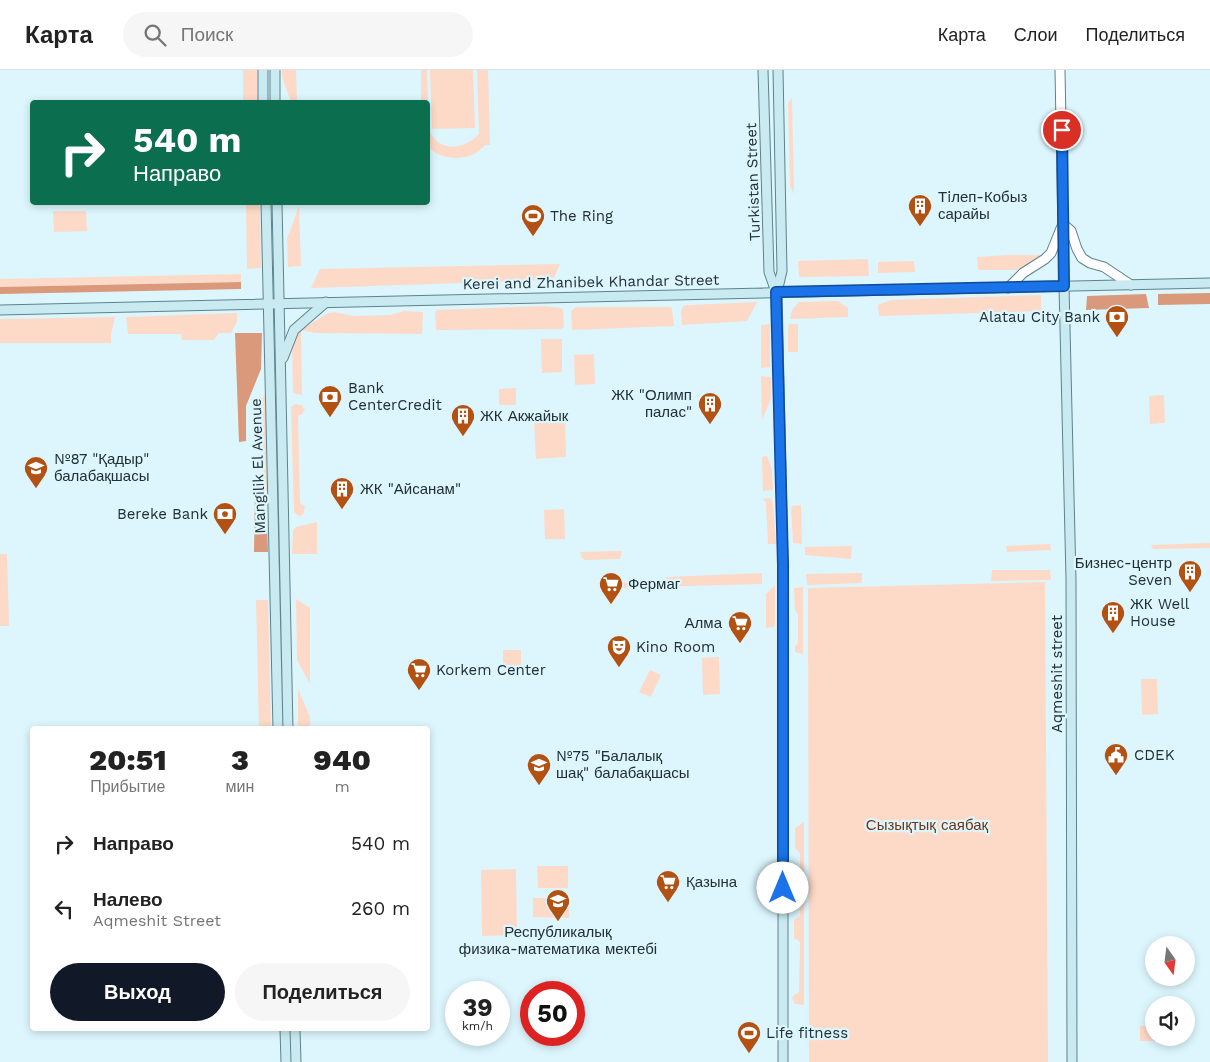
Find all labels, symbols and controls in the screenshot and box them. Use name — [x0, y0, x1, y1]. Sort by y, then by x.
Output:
search box — [123, 12, 473, 57]
text: Карта — [25, 21, 93, 49]
icon: search — [141, 21, 169, 49]
text: Поиск — [181, 23, 233, 46]
text: Карта — [938, 24, 986, 45]
text: Слои — [1014, 24, 1058, 45]
text: Поделиться — [1086, 24, 1185, 45]
pin — [1041, 109, 1083, 151]
icon: arrive — [1048, 116, 1076, 144]
text: 540 m — [133, 119, 242, 161]
icon: right — [50, 120, 115, 185]
street label: Turkistan Street — [742, 122, 764, 241]
text: Направо — [133, 161, 221, 186]
place label: Тiлеп-Кобыз сарайы — [938, 188, 1027, 223]
building icon: Тiлеп-Кобыз сарайы — [907, 193, 933, 227]
sports icon: The Ring — [520, 203, 546, 237]
place label: The Ring — [550, 207, 613, 225]
street label: Kerei and Zhanibek Khandar Street — [463, 271, 720, 293]
bank icon: Alatau City Bank — [1104, 304, 1130, 338]
place label: Alatau City Bank — [979, 308, 1100, 326]
place label: Bank CenterCredit — [348, 379, 442, 414]
bank icon: Bank CenterCredit — [317, 384, 343, 418]
place label: ЖК "Олимп палас" — [611, 386, 692, 421]
building icon: ЖК "Олимп палас" — [697, 391, 723, 425]
street label: Mangilik El Avenue — [247, 398, 269, 534]
building icon: ЖК Акжайык — [450, 403, 476, 437]
place label: ЖК Акжайык — [480, 407, 569, 425]
place label: №87 "Қадыр" балабақшасы — [54, 450, 150, 485]
school or university icon: №87 "Қадыр" балабақшасы — [23, 455, 49, 489]
building icon: ЖК "Айсанам" — [329, 476, 355, 510]
place label: ЖК "Айсанам" — [360, 480, 461, 498]
bank icon: Bereke Bank — [212, 501, 238, 535]
place label: Bereke Bank — [117, 505, 208, 523]
place label: Бизнес-центр Seven — [1075, 554, 1172, 589]
building icon: Бизнес-центр Seven — [1177, 559, 1203, 593]
supermarket icon: Фермаг — [598, 571, 624, 605]
place label: Фермаг — [628, 575, 681, 593]
place label: ЖК Well House — [1130, 595, 1190, 630]
building icon: ЖК Well House — [1100, 600, 1126, 634]
supermarket icon: Алма — [727, 610, 753, 644]
place label: Алма — [685, 614, 723, 632]
street label: Aqmeshit street — [1048, 614, 1066, 733]
theatre icon: Kino Room — [606, 634, 632, 668]
place label: Kino Room — [636, 638, 715, 656]
supermarket icon: Korkem Center — [406, 657, 432, 691]
place label: Korkem Center — [436, 661, 546, 679]
text: 20:51 — [89, 742, 167, 777]
text: 3 — [231, 742, 249, 777]
text: 940 — [313, 742, 371, 777]
public building icon: CDEK — [1103, 742, 1129, 776]
place label: CDEK — [1134, 746, 1175, 764]
place label: №75 "Балалық шақ" балабақшасы — [556, 747, 690, 782]
school or university icon: №75 "Балалық шақ" балабақшасы — [526, 752, 552, 786]
text: Прибытие — [90, 777, 165, 796]
text: мин — [226, 777, 254, 796]
text: m — [335, 777, 350, 796]
park label: Сызықтық саябақ — [866, 816, 989, 834]
icon: right — [50, 830, 78, 858]
text: Направо — [93, 832, 174, 855]
text: 540 m — [351, 832, 410, 855]
position arrow — [756, 861, 808, 913]
supermarket icon: Қазына — [655, 869, 681, 903]
place label: Қазына — [686, 873, 738, 891]
text: Налево — [93, 888, 163, 911]
school or university icon: Республикалық физика-математика мектебі — [545, 888, 571, 922]
icon: left — [50, 895, 78, 923]
text: 260 m — [351, 897, 410, 920]
text: Aqmeshit Street — [93, 911, 221, 930]
place label: Республикалық физика-математика мектебі — [459, 923, 657, 958]
north arrow — [1145, 936, 1195, 986]
map controls — [1145, 936, 1195, 1046]
button: Выход — [50, 963, 225, 1021]
button: Поделиться — [235, 963, 410, 1021]
speed limit sign: 50 — [520, 981, 585, 1046]
text: 39 — [462, 993, 493, 1022]
button: sound — [1145, 996, 1195, 1046]
text: km/h — [462, 1019, 493, 1033]
sports icon: Life fitness — [736, 1020, 762, 1054]
place label: Life fitness — [766, 1024, 848, 1042]

